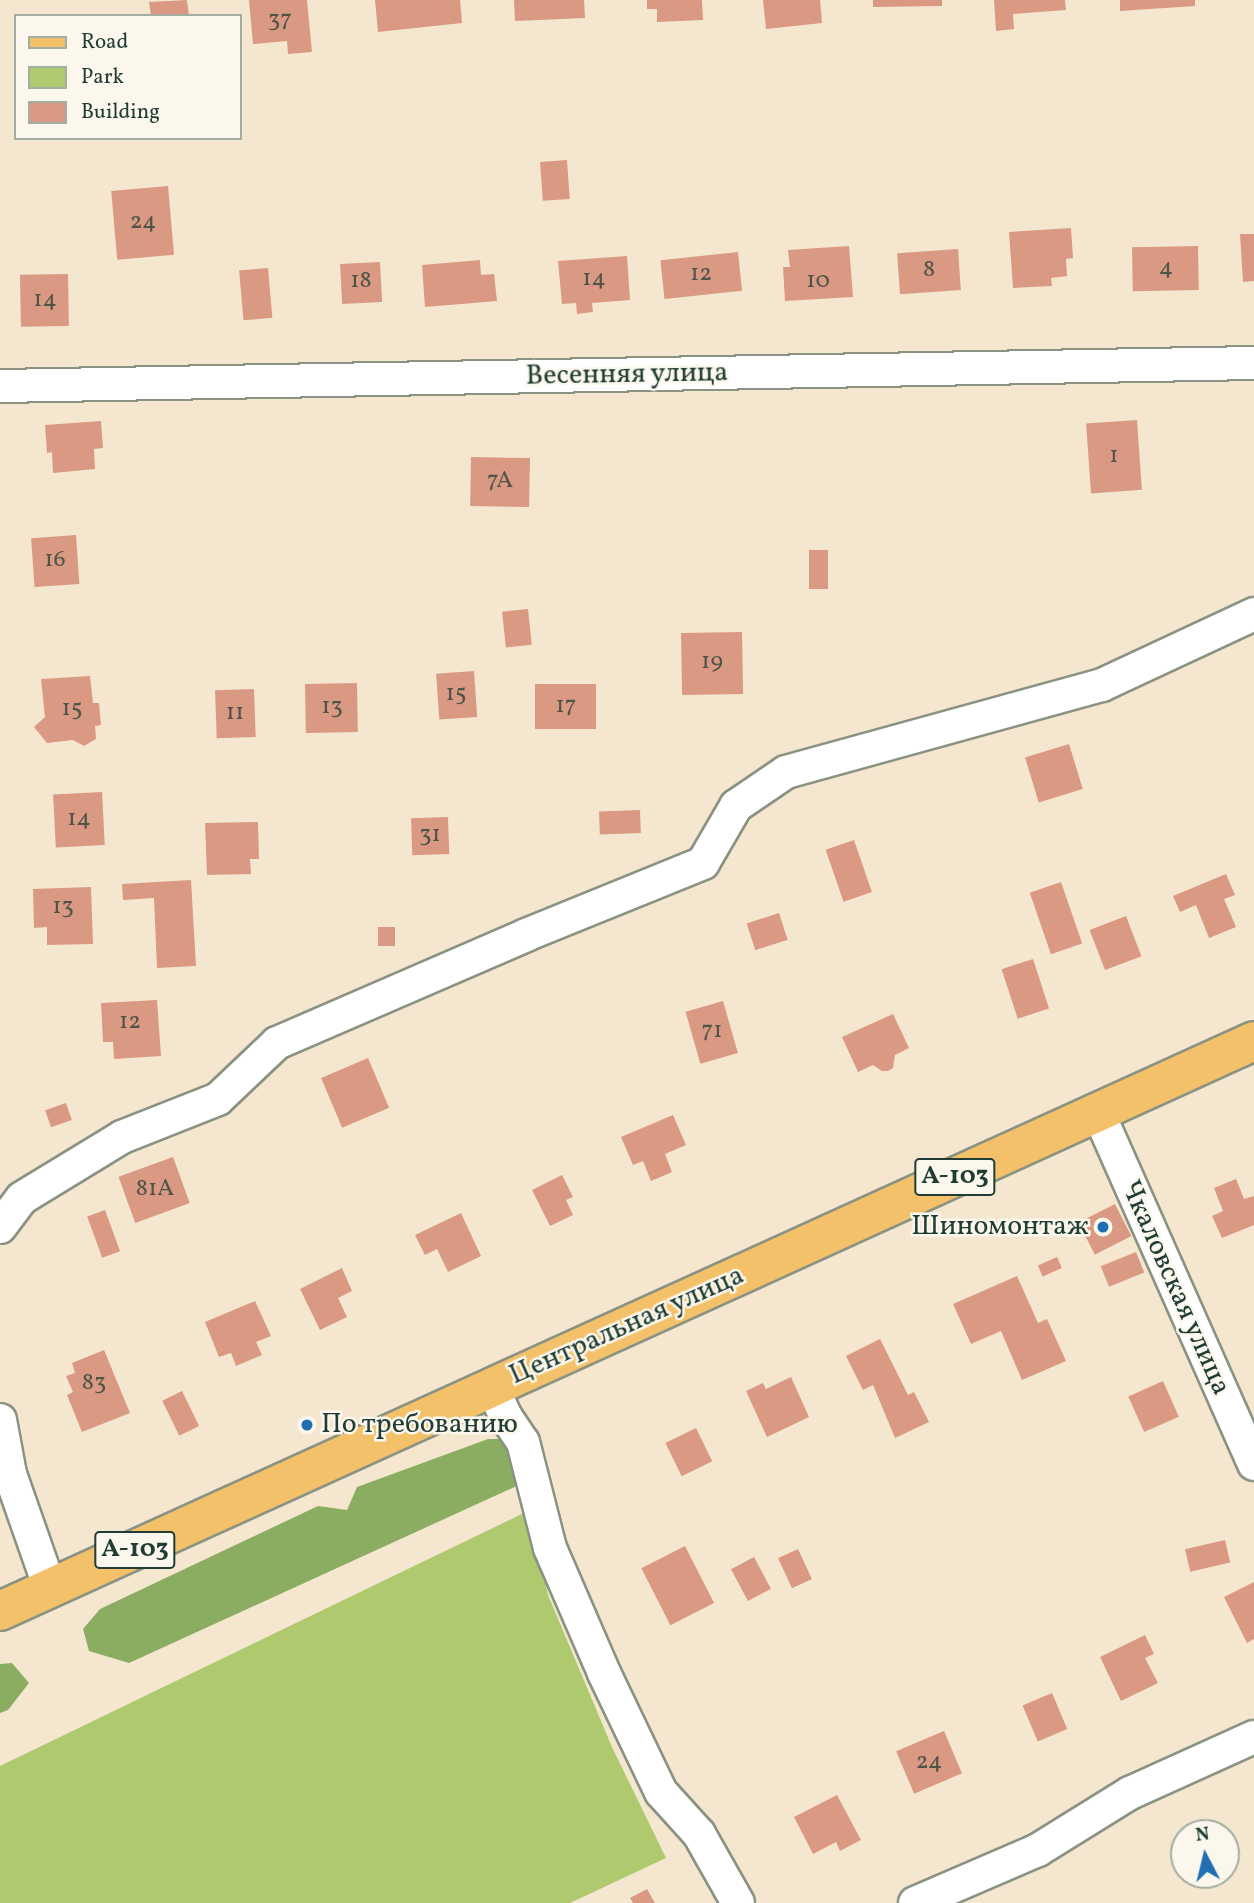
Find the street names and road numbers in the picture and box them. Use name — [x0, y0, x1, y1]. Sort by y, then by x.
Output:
street label: Весенняя улица — [525, 356, 729, 394]
road number: А-103 — [913, 1154, 997, 1200]
street label: Чкаловская улица — [1112, 1175, 1238, 1401]
street label: Центральная улица — [504, 1259, 750, 1393]
road number: А-103 — [93, 1527, 177, 1572]

